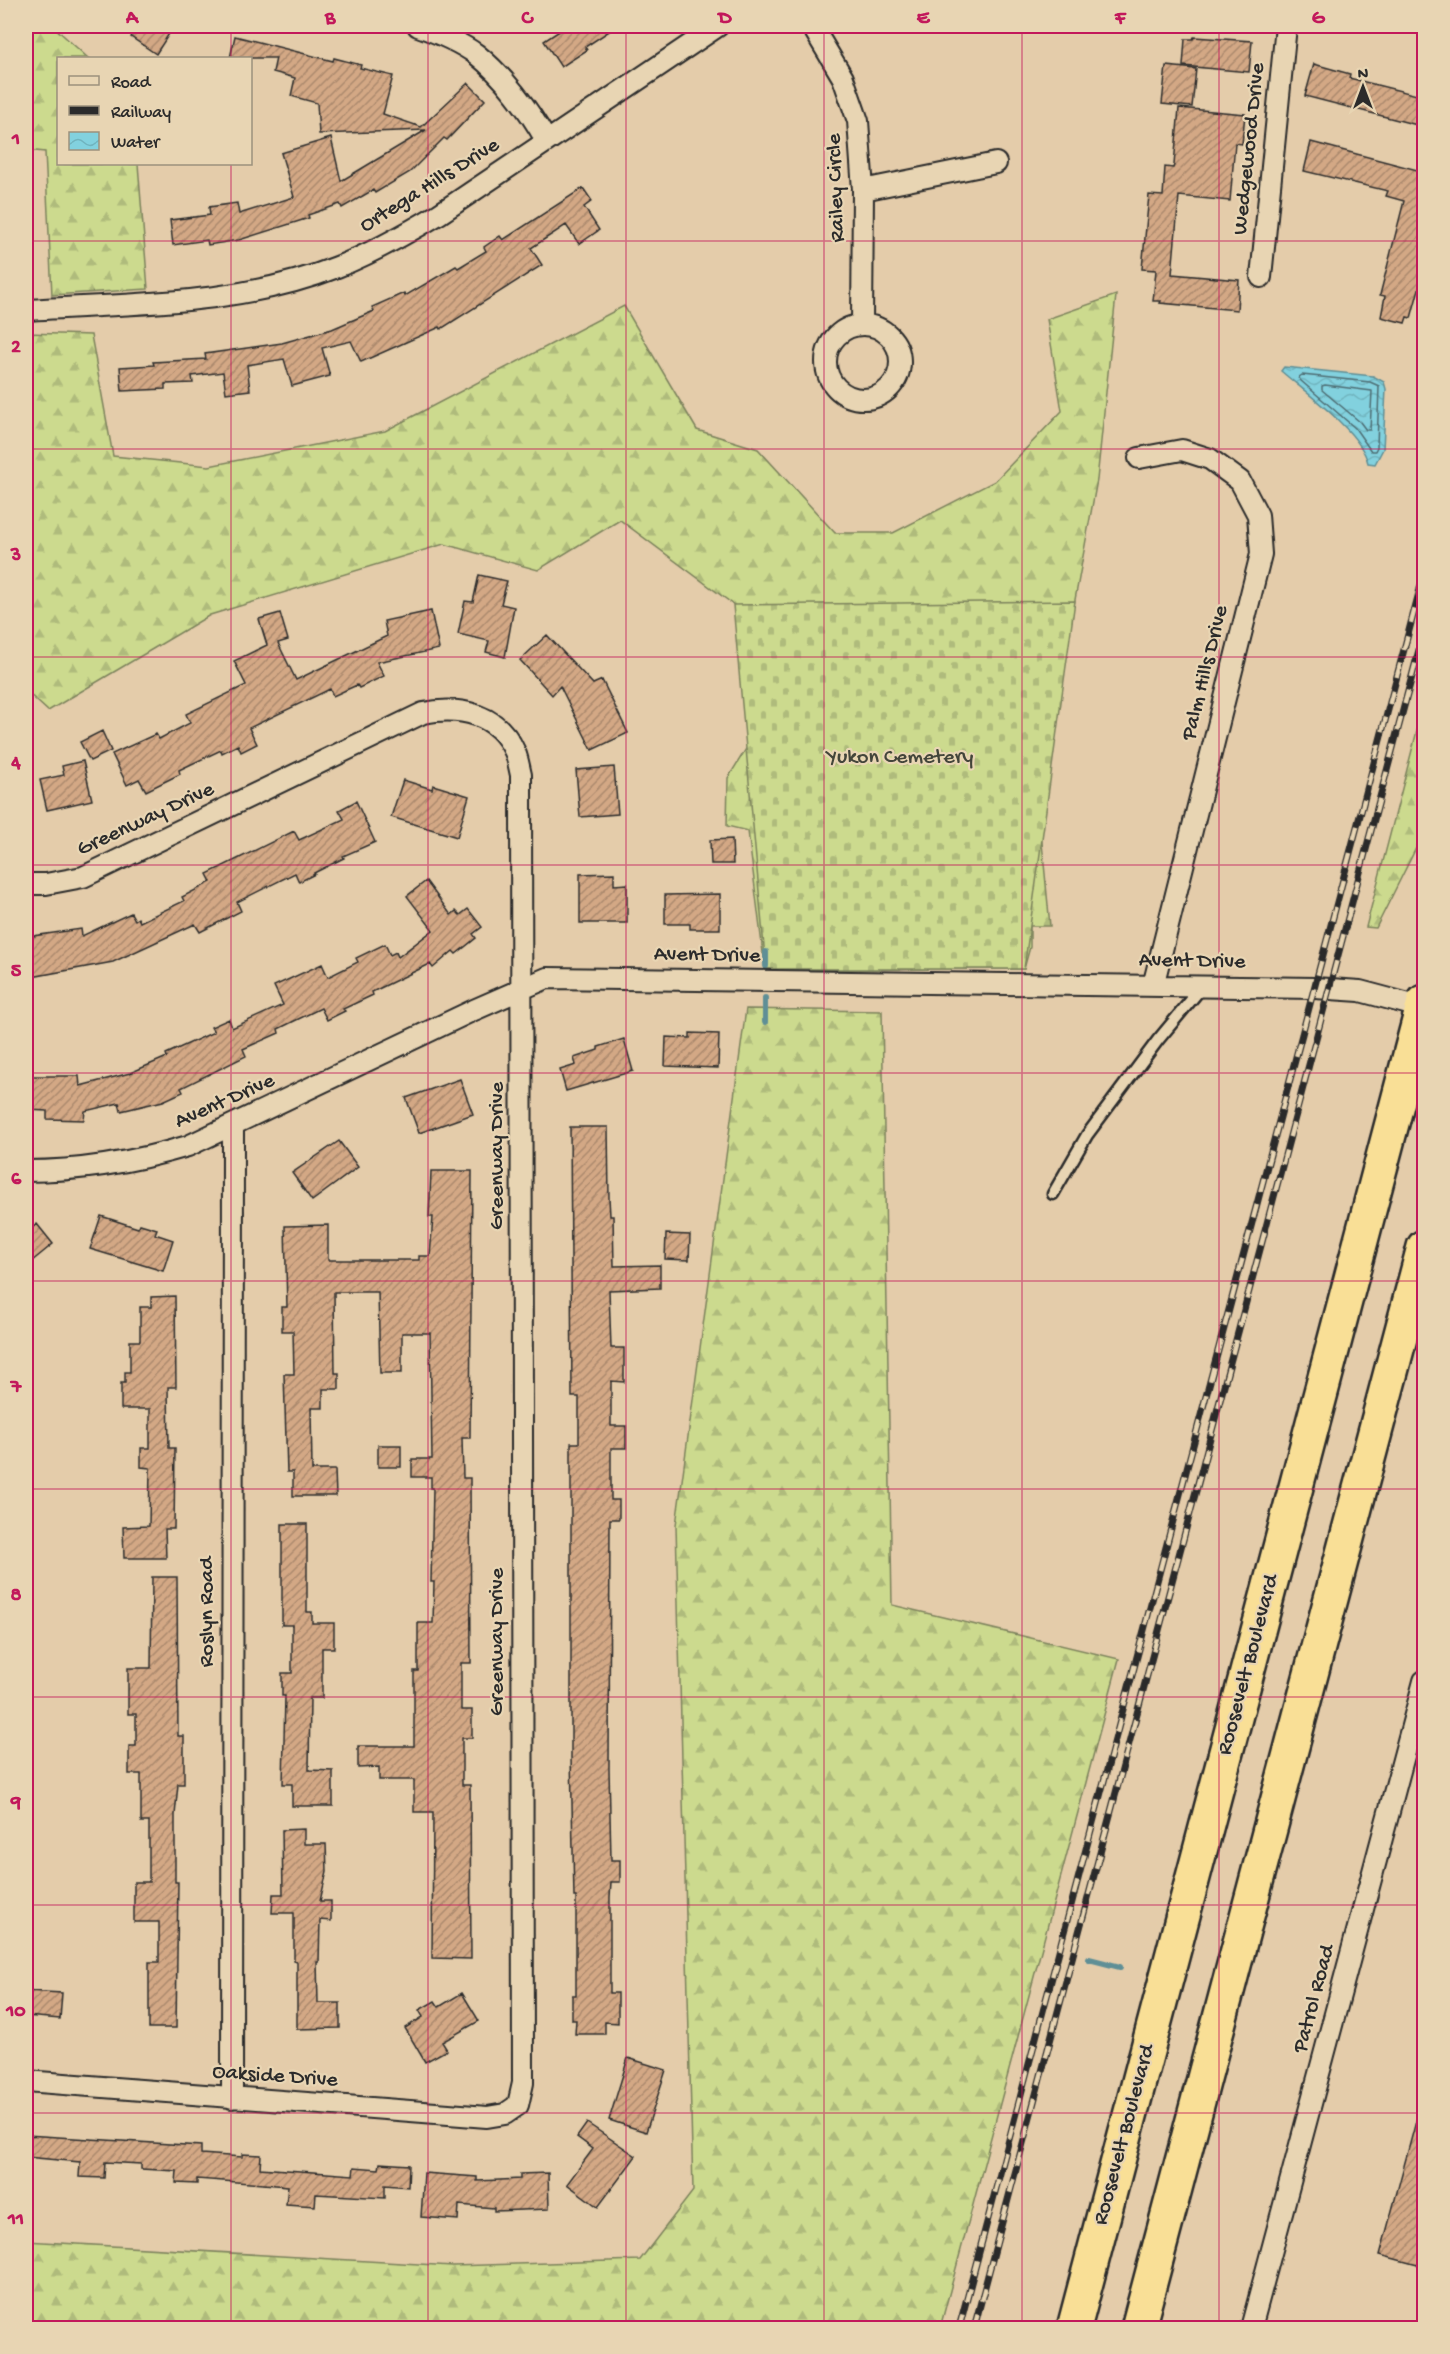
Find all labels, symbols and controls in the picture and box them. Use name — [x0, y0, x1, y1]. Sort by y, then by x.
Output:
text: A — [125, 8, 140, 31]
text: B — [324, 8, 336, 31]
text: C — [521, 8, 535, 31]
text: D — [716, 8, 732, 31]
text: E — [917, 8, 931, 31]
text: F — [1114, 8, 1127, 31]
text: G — [1312, 8, 1326, 31]
legend — [57, 57, 252, 165]
north arrow — [1333, 57, 1393, 117]
street label: Wedgewood Drive — [1228, 61, 1272, 236]
text: N — [1358, 66, 1369, 85]
text: Road — [111, 73, 152, 94]
text: Railway — [111, 103, 171, 124]
text: 1 — [11, 129, 20, 152]
street label: Ortega Hills Drive — [355, 132, 505, 239]
street label: Railey Circle — [822, 132, 852, 243]
text: Water — [111, 133, 161, 154]
text: 2 — [11, 337, 21, 360]
text: 3 — [10, 545, 21, 568]
street label: Palm Hills Drive — [1176, 602, 1235, 744]
park label: Yukon Cemetery — [825, 745, 973, 771]
text: 4 — [10, 753, 21, 776]
street label: Greenway Drive — [73, 777, 219, 863]
street label: Avent Drive — [653, 942, 761, 970]
street label: Avent Drive — [1138, 948, 1246, 976]
text: 5 — [11, 961, 22, 984]
street label: Avent Drive — [171, 1068, 280, 1136]
street label: Greenway Drive — [485, 1081, 511, 1230]
text: 6 — [11, 1169, 22, 1192]
text: 7 — [10, 1377, 23, 1400]
street label: Roslyn Road — [195, 1555, 221, 1667]
street label: Greenway Drive — [485, 1567, 511, 1716]
street label: Roosevelt Boulevard — [1212, 1570, 1286, 1758]
text: 8 — [11, 1585, 22, 1608]
text: 9 — [10, 1793, 21, 1816]
street label: Patrol Road — [1288, 1940, 1342, 2057]
text: 10 — [5, 2001, 26, 2024]
street label: Roosevelt Boulevard — [1088, 2040, 1162, 2228]
street label: Oakside Drive — [211, 2060, 339, 2094]
text: 11 — [7, 2209, 24, 2232]

